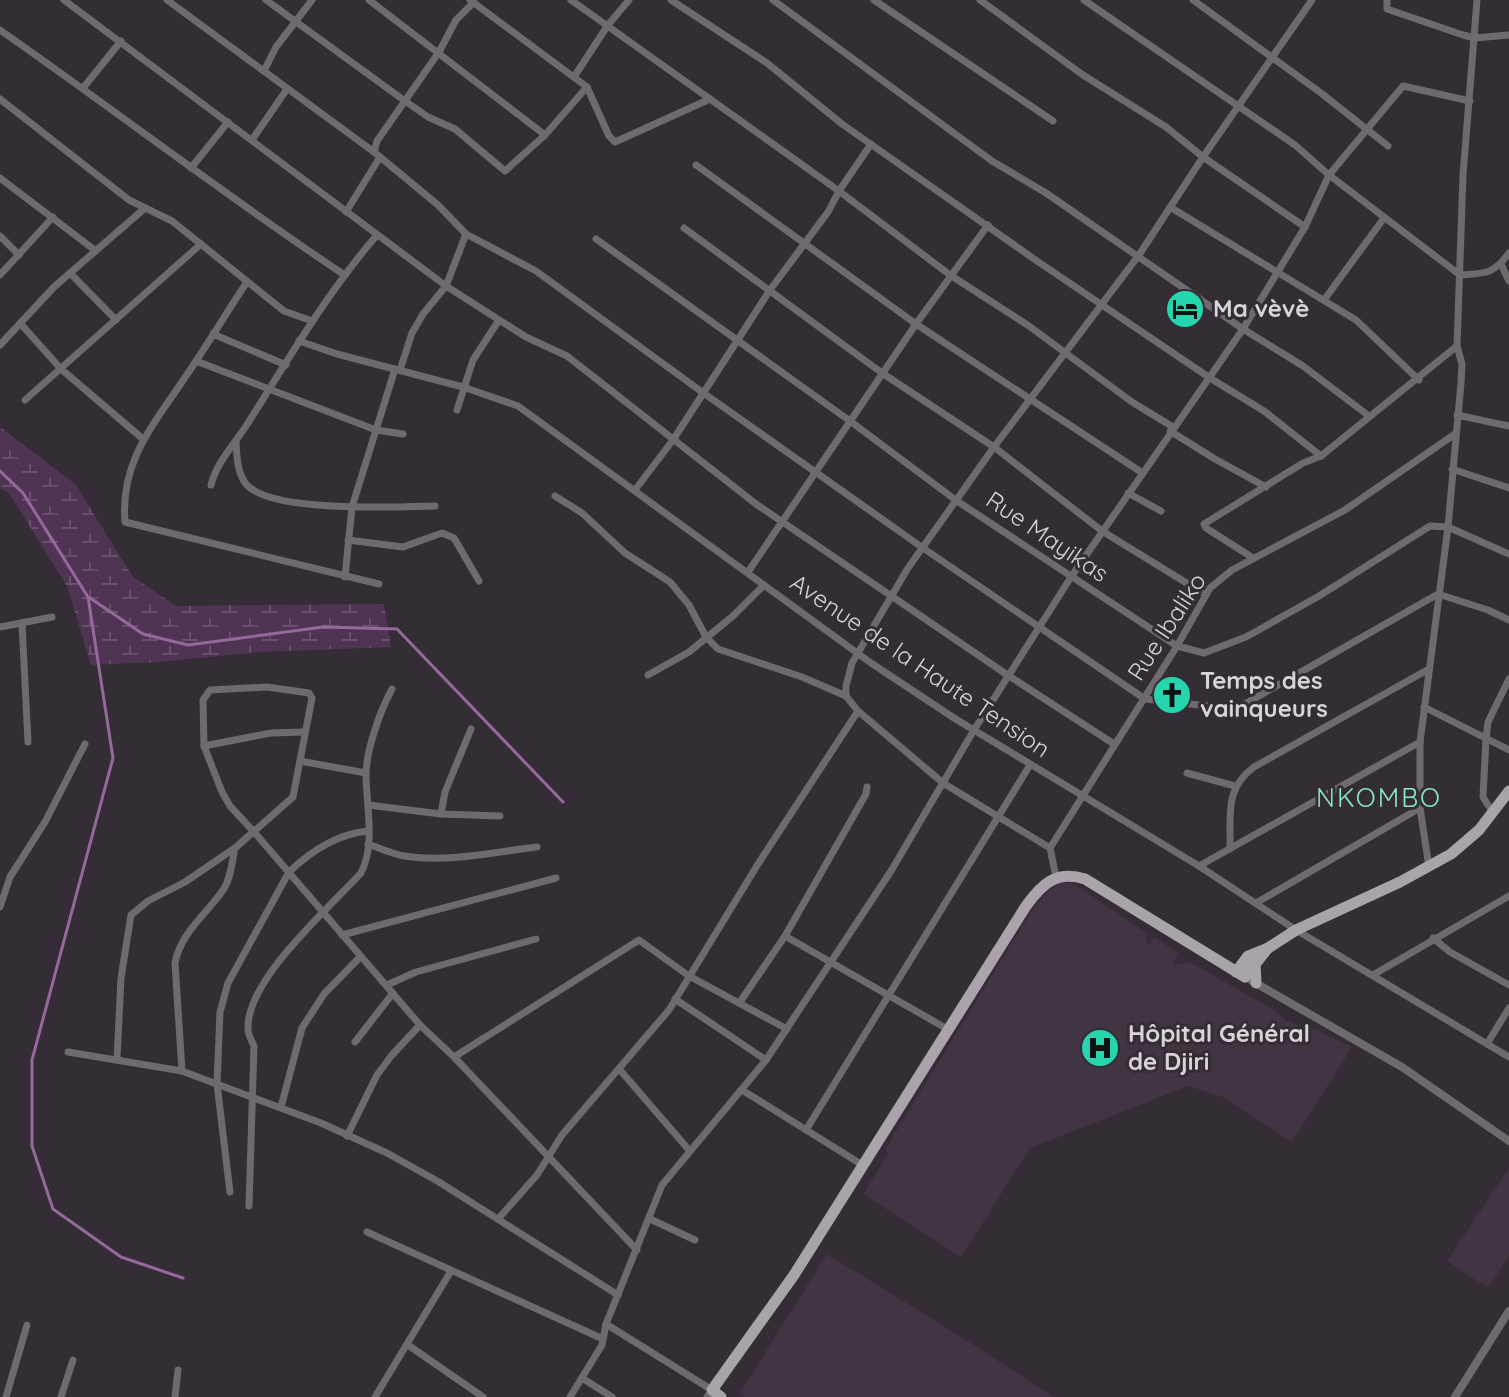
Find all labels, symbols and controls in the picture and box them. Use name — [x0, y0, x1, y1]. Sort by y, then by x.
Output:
hotel icon: Ma vèvè — [1164, 288, 1206, 330]
place label: Ma vèvè — [1213, 293, 1309, 323]
street label: Rue Mayikas — [981, 484, 1115, 588]
street label: Avenue de la Haute Tension — [785, 567, 1056, 763]
street label: Rue Ibaliko — [1120, 567, 1212, 686]
place label: Temps des vainqueurs — [1200, 665, 1328, 723]
church icon: Temps des vainqueurs — [1151, 674, 1193, 716]
district label: NKOMBO — [1316, 781, 1442, 814]
place label: Hôpital Général de Djiri — [1128, 1018, 1310, 1076]
hospital icon: Hôpital Général de Djiri — [1079, 1027, 1121, 1069]

